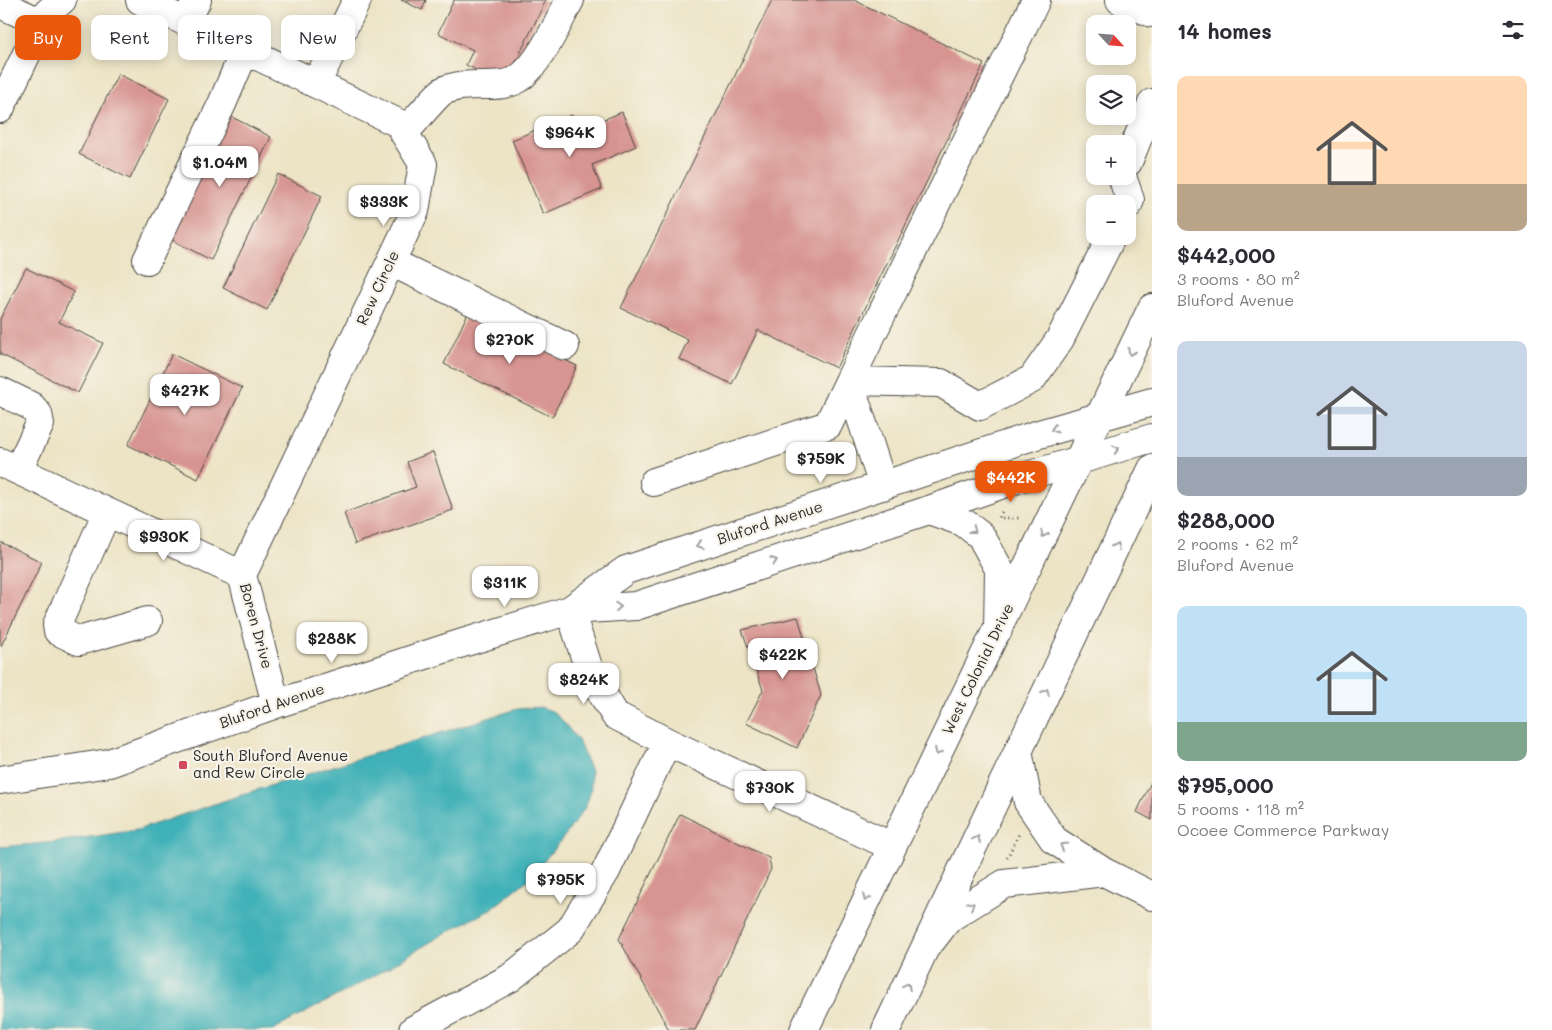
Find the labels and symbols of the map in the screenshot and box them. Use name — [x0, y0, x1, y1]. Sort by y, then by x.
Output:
north arrow — [1086, 15, 1136, 65]
pin: $964K — [535, 116, 605, 158]
pin: $1.04M — [179, 146, 261, 188]
pin: $333K — [349, 184, 419, 227]
street label: Rew Circle — [351, 247, 403, 328]
pin: $270K — [475, 322, 545, 365]
one-way arrow — [1127, 347, 1137, 356]
pin: $427K — [150, 374, 220, 416]
one-way arrow — [1050, 423, 1059, 434]
pin: $759K — [786, 442, 856, 484]
one-way arrow — [1112, 444, 1120, 454]
pin: $442K — [976, 460, 1046, 503]
street label: Bluford Avenue — [714, 496, 825, 549]
pin: $930K — [129, 520, 199, 562]
one-way arrow — [967, 524, 976, 532]
one-way arrow — [1040, 529, 1050, 538]
one-way arrow — [697, 540, 705, 550]
one-way arrow — [1109, 542, 1120, 551]
one-way arrow — [769, 557, 777, 567]
pin: $311K — [470, 566, 540, 608]
street label: Boren Drive — [236, 581, 278, 671]
street label: West Colonial Drive — [937, 600, 1018, 738]
one-way arrow — [615, 602, 623, 613]
pin: $288K — [297, 622, 367, 664]
pin: $422K — [748, 638, 818, 680]
pin: $824K — [549, 662, 619, 705]
street label: Bluford Avenue — [217, 678, 327, 732]
one-way arrow — [1040, 689, 1050, 698]
place label: South Bluford Avenue and Rew Circle — [193, 745, 348, 782]
one-way arrow — [934, 747, 944, 756]
marker: South Bluford Avenue and Rew Circle — [177, 759, 189, 771]
pin: $730K — [735, 770, 805, 813]
one-way arrow — [970, 835, 981, 844]
one-way arrow — [1059, 842, 1068, 852]
pin: $795K — [526, 862, 596, 905]
one-way arrow — [862, 893, 873, 902]
one-way arrow — [965, 901, 974, 911]
one-way arrow — [901, 982, 911, 991]

